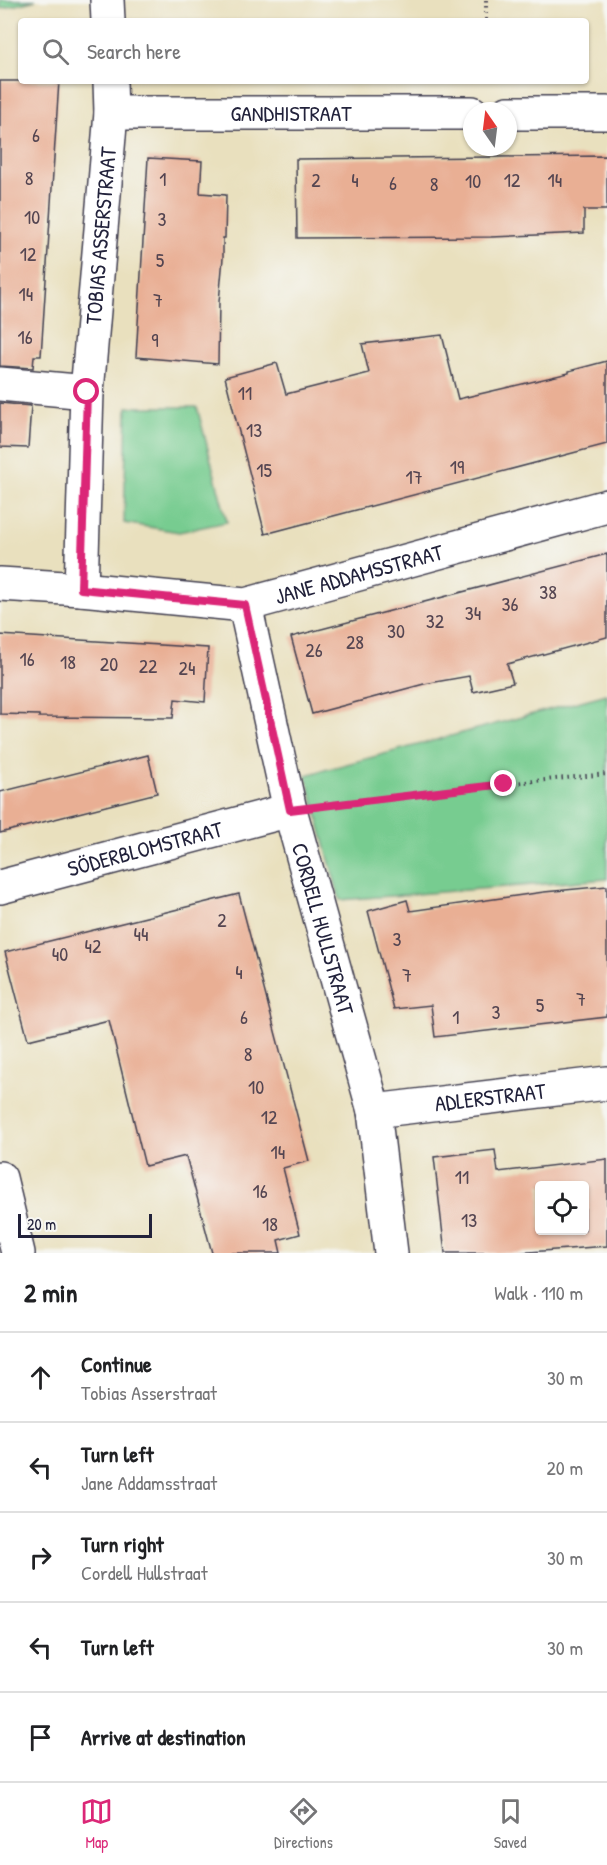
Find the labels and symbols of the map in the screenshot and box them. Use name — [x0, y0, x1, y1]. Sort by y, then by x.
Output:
street label: GANDHISTRAAT — [230, 98, 352, 128]
north arrow — [463, 102, 517, 156]
house number: 6 — [32, 121, 40, 148]
street label: TOBIAS ASSERSTRAAT — [78, 145, 123, 325]
house number: 8 — [25, 164, 33, 191]
house number: 1 — [159, 165, 167, 192]
house number: 2 — [311, 166, 321, 193]
house number: 4 — [351, 166, 359, 193]
house number: 12 — [504, 166, 521, 193]
house number: 14 — [548, 166, 562, 193]
house number: 10 — [465, 167, 481, 194]
house number: 6 — [389, 169, 397, 196]
house number: 8 — [430, 170, 438, 197]
house number: 10 — [24, 203, 40, 230]
house number: 3 — [158, 205, 167, 232]
house number: 12 — [20, 240, 37, 267]
house number: 5 — [156, 246, 165, 273]
house number: 14 — [19, 280, 33, 307]
house number: 7 — [153, 286, 163, 313]
house number: 16 — [17, 323, 33, 350]
house number: 9 — [151, 326, 159, 353]
route start — [73, 378, 99, 404]
house number: 11 — [238, 379, 252, 406]
house number: 13 — [246, 416, 262, 443]
house number: 19 — [450, 453, 464, 480]
house number: 15 — [256, 456, 272, 483]
house number: 17 — [405, 463, 423, 490]
street label: JANE ADDAMSSTRAAT — [271, 536, 447, 611]
house number: 38 — [539, 578, 557, 605]
house number: 36 — [502, 590, 518, 617]
house number: 34 — [465, 599, 481, 626]
house number: 32 — [426, 607, 445, 634]
house number: 30 — [387, 617, 405, 644]
house number: 28 — [346, 628, 364, 655]
house number: 26 — [305, 636, 323, 663]
house number: 16 — [19, 645, 35, 672]
house number: 18 — [60, 648, 76, 675]
house number: 20 — [100, 650, 118, 677]
house number: 22 — [139, 652, 158, 679]
house number: 24 — [179, 654, 195, 681]
route end — [490, 770, 516, 796]
street label: SÖDERBLOMSTRAAT — [64, 813, 227, 883]
street label: CORDELL HULLSTRAAT — [285, 839, 362, 1018]
house number: 2 — [217, 906, 227, 933]
house number: 44 — [134, 920, 149, 947]
house number: 3 — [393, 925, 402, 952]
house number: 42 — [85, 932, 102, 959]
house number: 40 — [52, 940, 68, 967]
house number: 4 — [235, 958, 243, 985]
house number: 7 — [402, 961, 412, 988]
house number: 7 — [576, 985, 586, 1012]
house number: 5 — [536, 991, 545, 1018]
house number: 3 — [492, 998, 501, 1025]
house number: 6 — [240, 1003, 248, 1030]
house number: 1 — [452, 1003, 460, 1030]
house number: 8 — [244, 1040, 252, 1067]
house number: 10 — [248, 1073, 264, 1100]
street label: ADLERSTRAAT — [433, 1075, 548, 1119]
house number: 12 — [261, 1103, 278, 1130]
house number: 14 — [271, 1138, 285, 1165]
house number: 11 — [455, 1163, 469, 1190]
house number: 16 — [252, 1177, 268, 1204]
house number: 13 — [461, 1206, 477, 1233]
house number: 18 — [262, 1210, 278, 1237]
scale bar — [18, 1211, 152, 1238]

